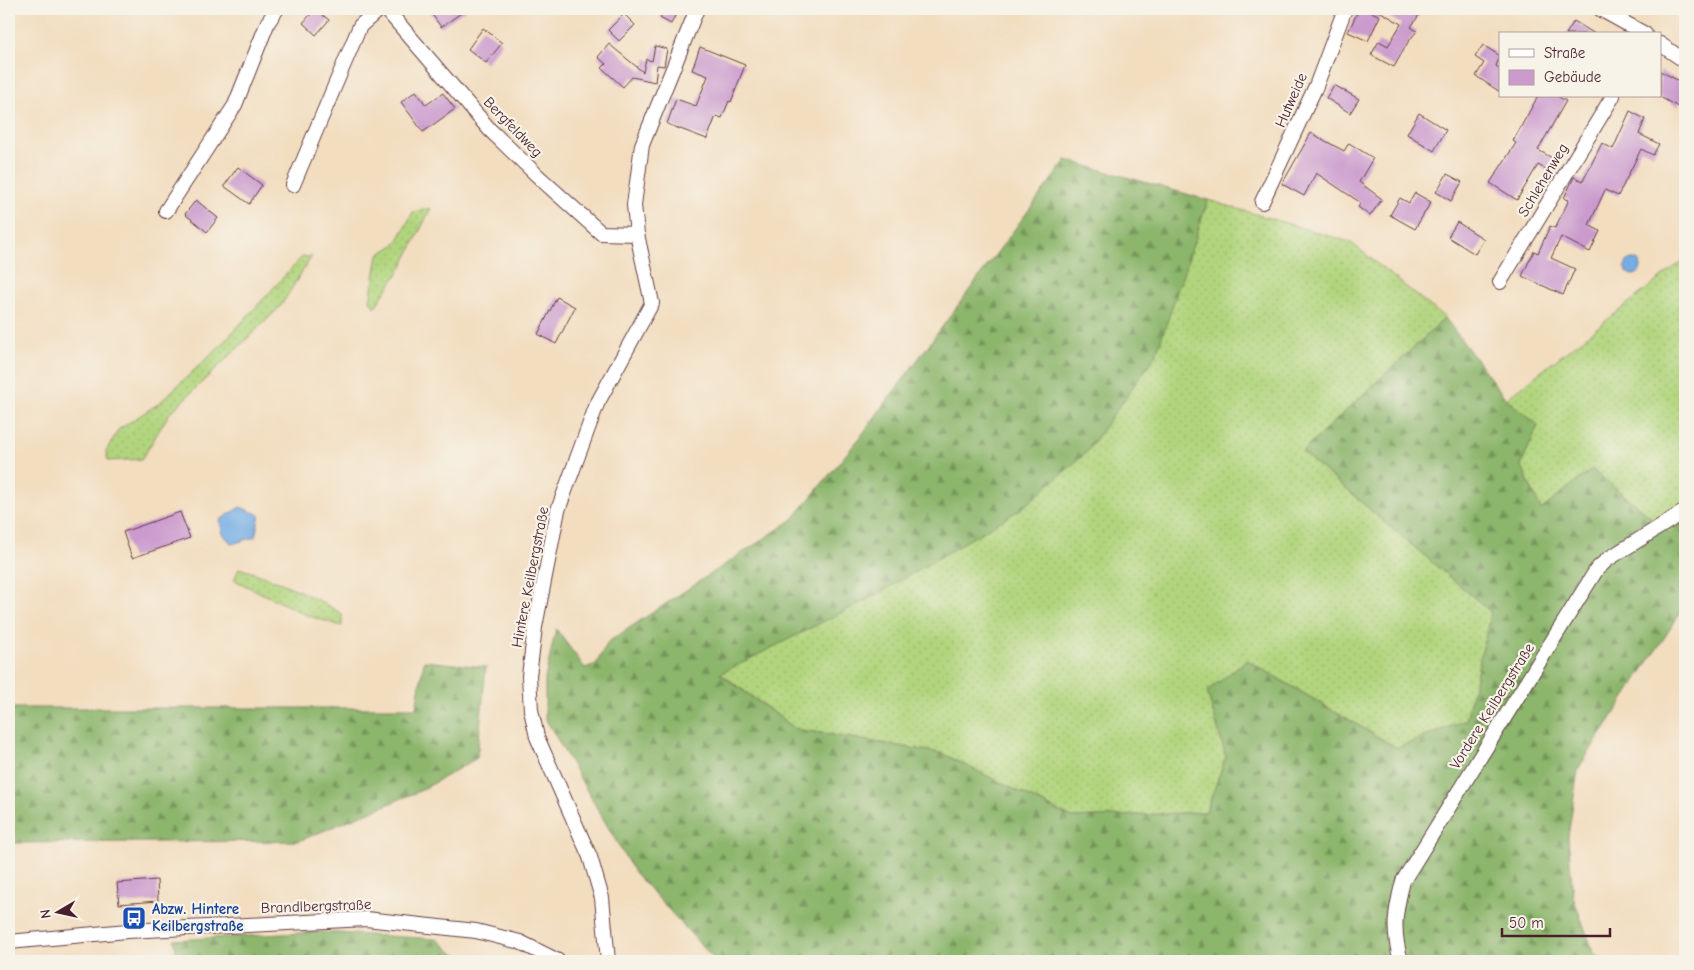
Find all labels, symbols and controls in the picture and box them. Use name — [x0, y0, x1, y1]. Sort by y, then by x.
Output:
legend — [1499, 32, 1662, 98]
text: Straße — [1544, 44, 1586, 62]
text: Gebäude — [1544, 68, 1602, 86]
street label: Hutweide — [1271, 69, 1311, 130]
street label: Bergfeldweg — [480, 93, 546, 161]
street label: Schlehenweg — [1514, 140, 1572, 220]
street label: Hintere Keilbergstraße — [508, 505, 553, 649]
street label: Vordere Keilbergstraße — [1446, 639, 1538, 772]
north arrow — [32, 888, 82, 938]
street label: Brandlbergstraße — [260, 895, 372, 917]
place label: Abzw. Hintere Keilbergstraße — [152, 900, 244, 935]
bus stop icon: Abzw. Hintere Keilbergstraße — [121, 905, 147, 931]
scale bar — [1502, 905, 1609, 937]
text: N — [37, 908, 55, 920]
text: 50 m — [1509, 914, 1544, 932]

